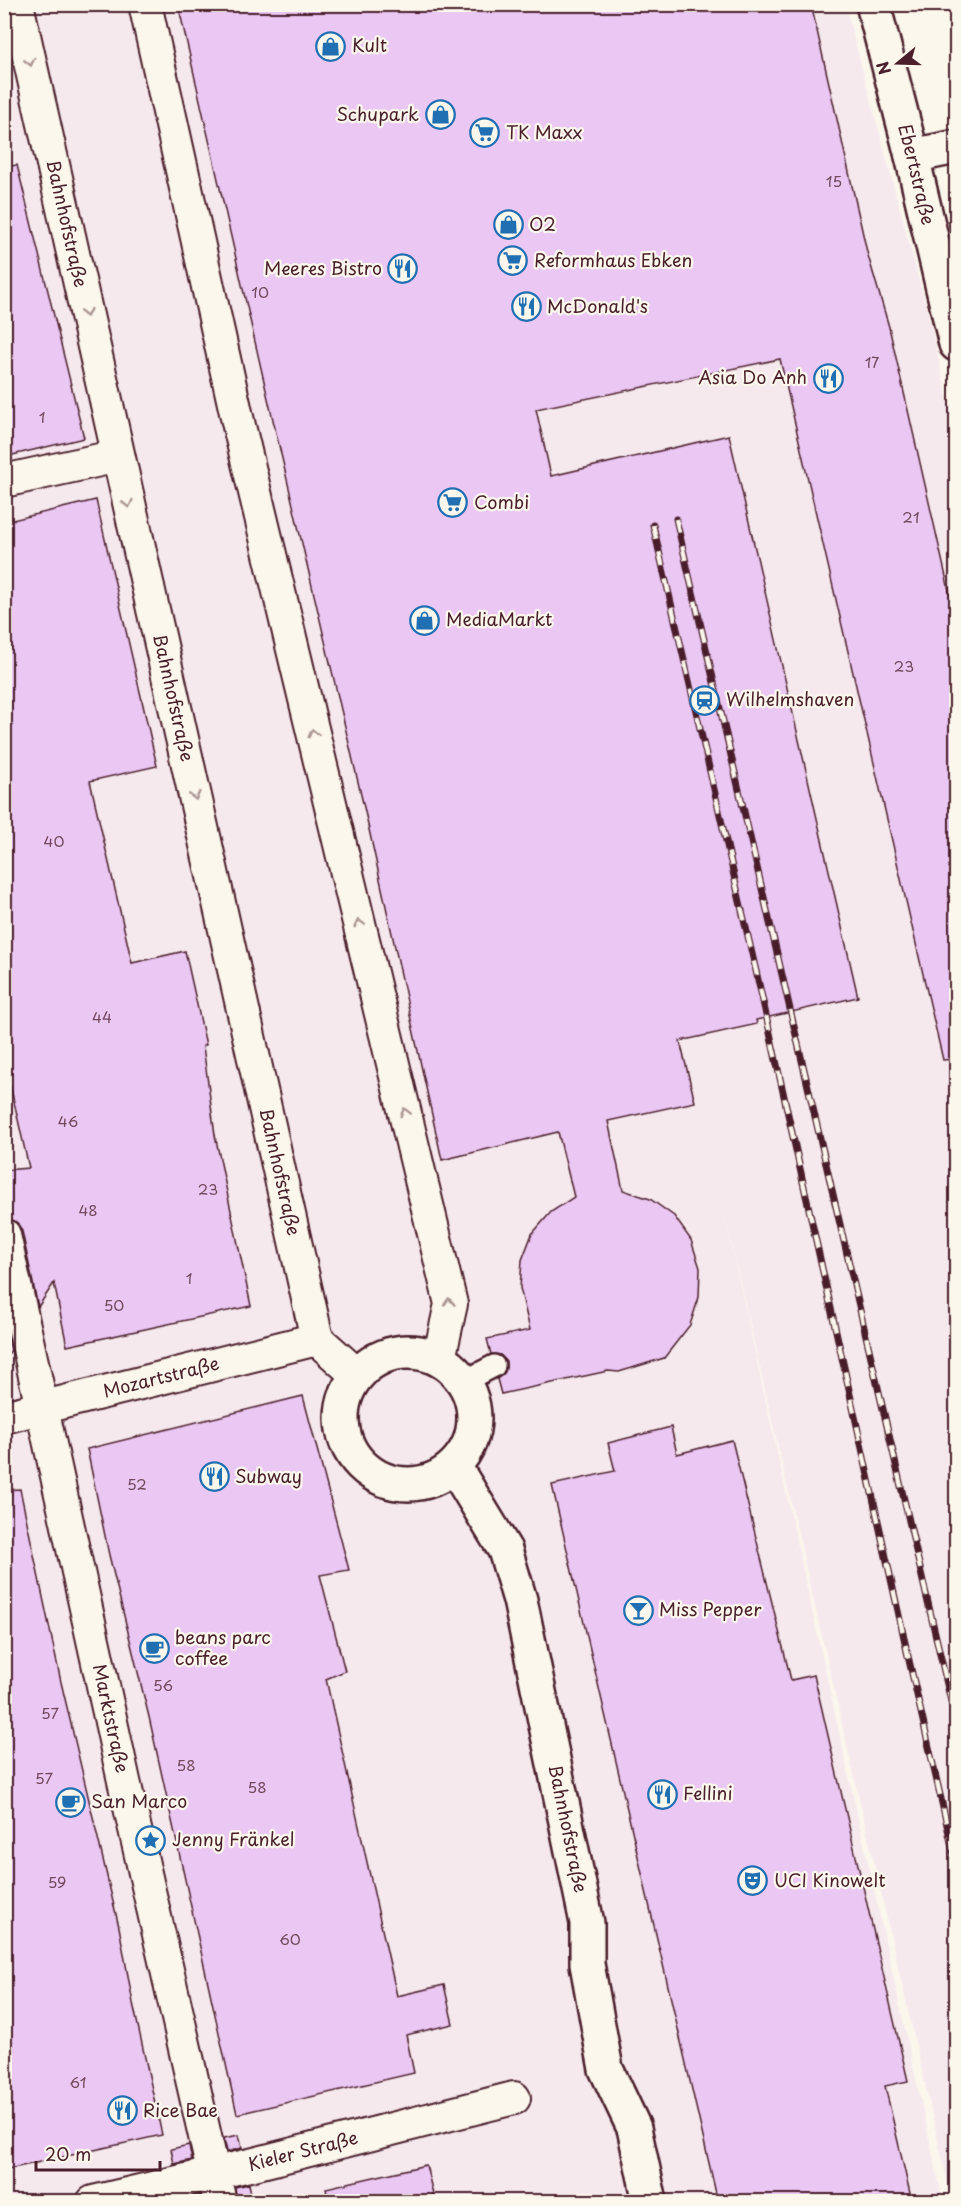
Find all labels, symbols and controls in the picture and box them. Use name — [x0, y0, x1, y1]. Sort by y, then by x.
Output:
shop icon: Kult — [315, 30, 347, 62]
place label: Kult — [352, 31, 387, 58]
north arrow — [868, 33, 928, 93]
one-way arrow — [23, 56, 36, 66]
text: N — [869, 58, 896, 78]
shop icon: Schupark — [424, 99, 456, 131]
place label: Schupark — [337, 100, 419, 127]
supermarket icon: TK Maxx — [469, 117, 501, 149]
place label: TK Maxx — [506, 118, 583, 145]
street label: Ebertstraße — [892, 121, 943, 228]
street label: Bahnhofstraße — [40, 157, 95, 290]
house number: 15 — [826, 169, 842, 192]
shop icon: O2 — [492, 209, 524, 241]
place label: O2 — [529, 210, 556, 237]
supermarket icon: Reformhaus Ebken — [497, 245, 529, 277]
place label: Reformhaus Ebken — [534, 246, 692, 273]
restaurant icon: Meeres Bistro — [387, 253, 419, 285]
place label: Meeres Bistro — [264, 254, 382, 281]
house number: 10 — [251, 280, 269, 303]
restaurant icon: McDonald's — [510, 291, 542, 323]
place label: McDonald's — [547, 292, 648, 319]
one-way arrow — [79, 308, 92, 318]
house number: 17 — [865, 350, 879, 373]
restaurant icon: Asia Do Anh — [812, 362, 844, 394]
place label: Asia Do Anh — [698, 363, 807, 390]
house number: 1 — [39, 405, 45, 428]
supermarket icon: Combi — [437, 487, 469, 519]
place label: Combi — [474, 488, 529, 515]
one-way arrow — [121, 499, 134, 509]
house number: 21 — [902, 505, 920, 528]
shop icon: MediaMarkt — [409, 604, 441, 636]
place label: MediaMarkt — [446, 605, 552, 632]
street label: Bahnhofstraße — [147, 631, 202, 764]
house number: 23 — [894, 654, 914, 677]
station icon: Wilhelmshaven — [689, 684, 721, 716]
place label: Wilhelmshaven — [726, 685, 854, 712]
one-way arrow — [308, 728, 321, 738]
one-way arrow — [187, 791, 200, 801]
house number: 40 — [44, 829, 64, 852]
one-way arrow — [354, 918, 367, 928]
house number: 44 — [92, 1005, 112, 1028]
street label: Bahnhofstraße — [253, 1105, 308, 1238]
one-way arrow — [399, 1107, 412, 1117]
house number: 46 — [58, 1109, 78, 1132]
house number: 23 — [198, 1177, 218, 1200]
house number: 48 — [78, 1198, 98, 1221]
house number: 1 — [186, 1266, 192, 1289]
house number: 50 — [104, 1293, 124, 1316]
one-way arrow — [442, 1297, 455, 1306]
street label: Mozartstraße — [100, 1349, 222, 1404]
restaurant icon: Subway — [198, 1461, 230, 1493]
place label: Subway — [235, 1462, 302, 1489]
house number: 52 — [127, 1472, 147, 1495]
bar icon: Miss Pepper — [622, 1594, 654, 1626]
place label: Miss Pepper — [659, 1595, 762, 1622]
place label: beans parc coffee — [175, 1623, 271, 1671]
cafe icon: beans parc coffee — [138, 1632, 170, 1664]
street label: Marktstraße — [87, 1661, 137, 1775]
house number: 56 — [153, 1673, 173, 1696]
house number: 57 — [41, 1701, 59, 1724]
house number: 58 — [176, 1753, 196, 1776]
street label: Bahnhofstraße — [542, 1762, 595, 1895]
house number: 57 — [35, 1766, 53, 1789]
house number: 58 — [247, 1775, 267, 1798]
restaurant icon: Fellini — [646, 1778, 678, 1810]
place label: Fellini — [683, 1779, 733, 1806]
cafe icon: San Marco — [54, 1786, 86, 1818]
place label: San Marco — [91, 1787, 187, 1814]
place icon: Jenny Fränkel — [135, 1824, 167, 1856]
place label: Jenny Fränkel — [172, 1825, 294, 1852]
theatre icon: UCI Kinowelt — [737, 1865, 769, 1897]
place label: UCI Kinowelt — [774, 1866, 886, 1893]
house number: 59 — [48, 1870, 66, 1893]
house number: 60 — [279, 1927, 301, 1950]
house number: 61 — [70, 2070, 86, 2093]
restaurant icon: Rice Bae — [106, 2095, 138, 2127]
place label: Rice Bae — [143, 2096, 218, 2123]
street label: Kieler Straße — [245, 2123, 361, 2177]
scale bar — [36, 2134, 160, 2172]
text: 20 m — [45, 2140, 91, 2167]

